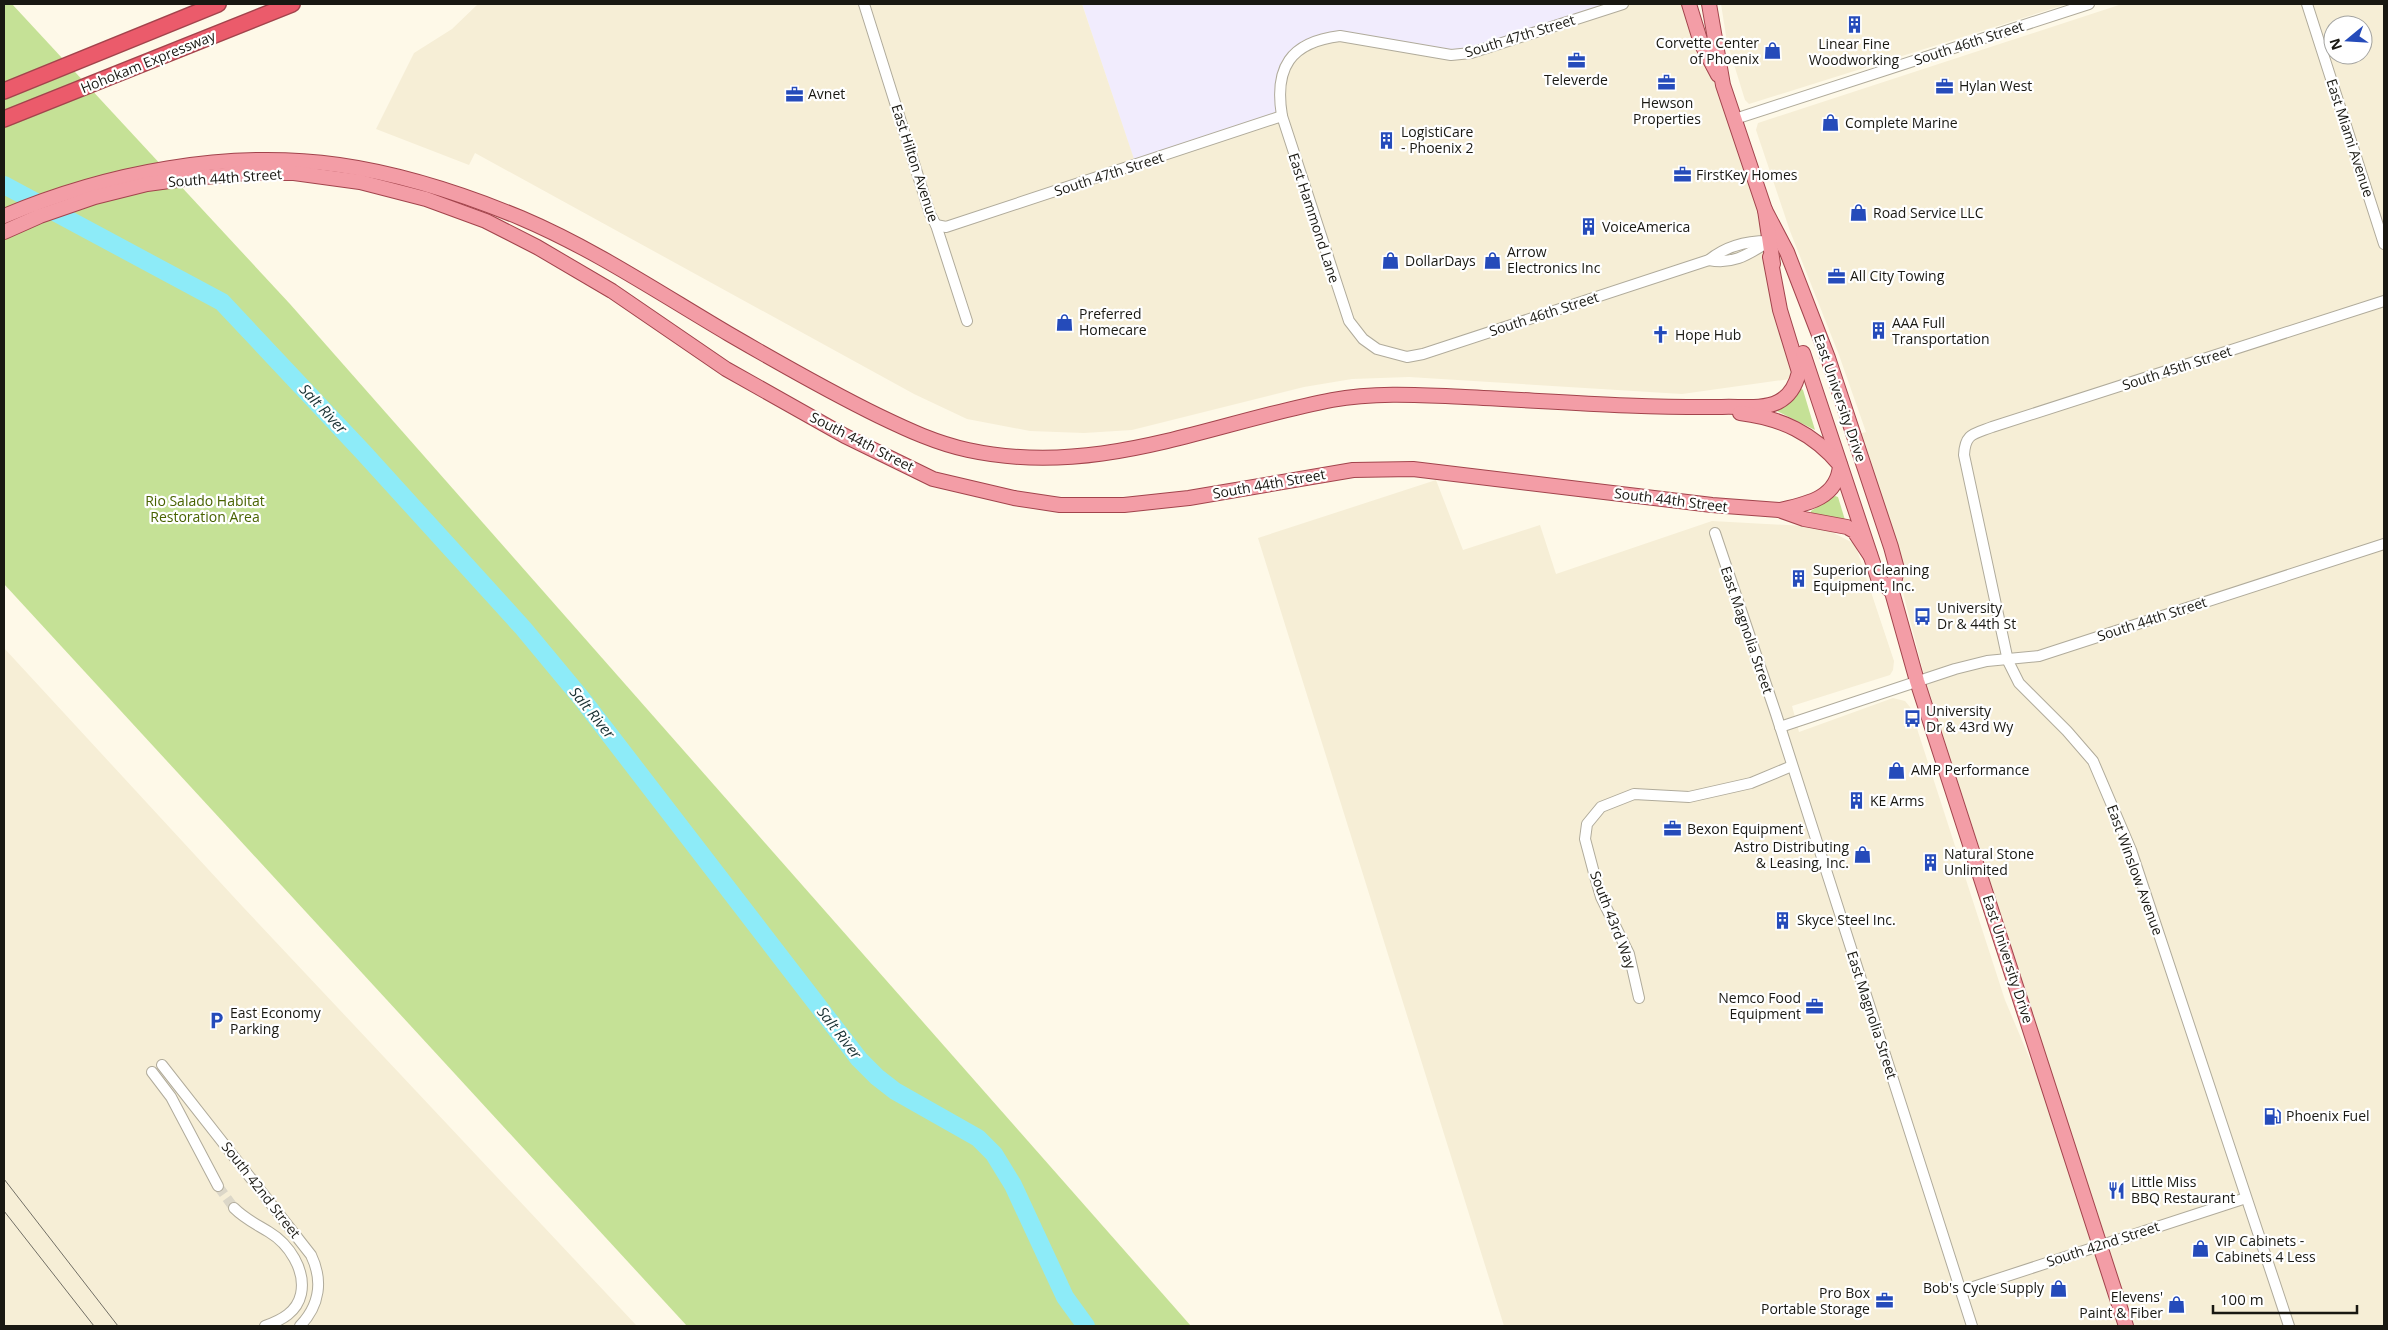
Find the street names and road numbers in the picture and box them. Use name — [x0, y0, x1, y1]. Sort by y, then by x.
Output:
street label: South 47th Street — [1462, 10, 1577, 61]
street label: South 46th Street — [1912, 16, 2026, 69]
street label: Hohokam Expressway — [78, 25, 219, 97]
street label: East Miami Avenue — [2322, 76, 2379, 200]
street label: East Hilton Avenue — [887, 102, 943, 224]
street label: South 47th Street — [1052, 147, 1166, 200]
street label: East Hammond Lane — [1284, 150, 1345, 285]
street label: South 44th Street — [167, 164, 283, 191]
street label: South 46th Street — [1487, 287, 1601, 340]
street label: East University Drive — [1810, 331, 1871, 464]
street label: South 45th Street — [2120, 341, 2234, 394]
street label: South 44th Street — [807, 407, 917, 476]
street label: South 44th Street — [1211, 464, 1327, 503]
street label: South 44th Street — [1613, 483, 1729, 516]
street label: East Magnolia Street — [1717, 564, 1778, 696]
street label: South 44th Street — [2095, 592, 2209, 645]
street label: East Winslow Avenue — [2103, 802, 2168, 938]
street label: South 43rd Way — [1586, 868, 1641, 972]
street label: East University Drive — [1979, 892, 2038, 1026]
street label: East Magnolia Street — [1843, 948, 1902, 1081]
street label: South 42nd Street — [218, 1137, 305, 1242]
street label: South 42nd Street — [2044, 1216, 2162, 1271]

